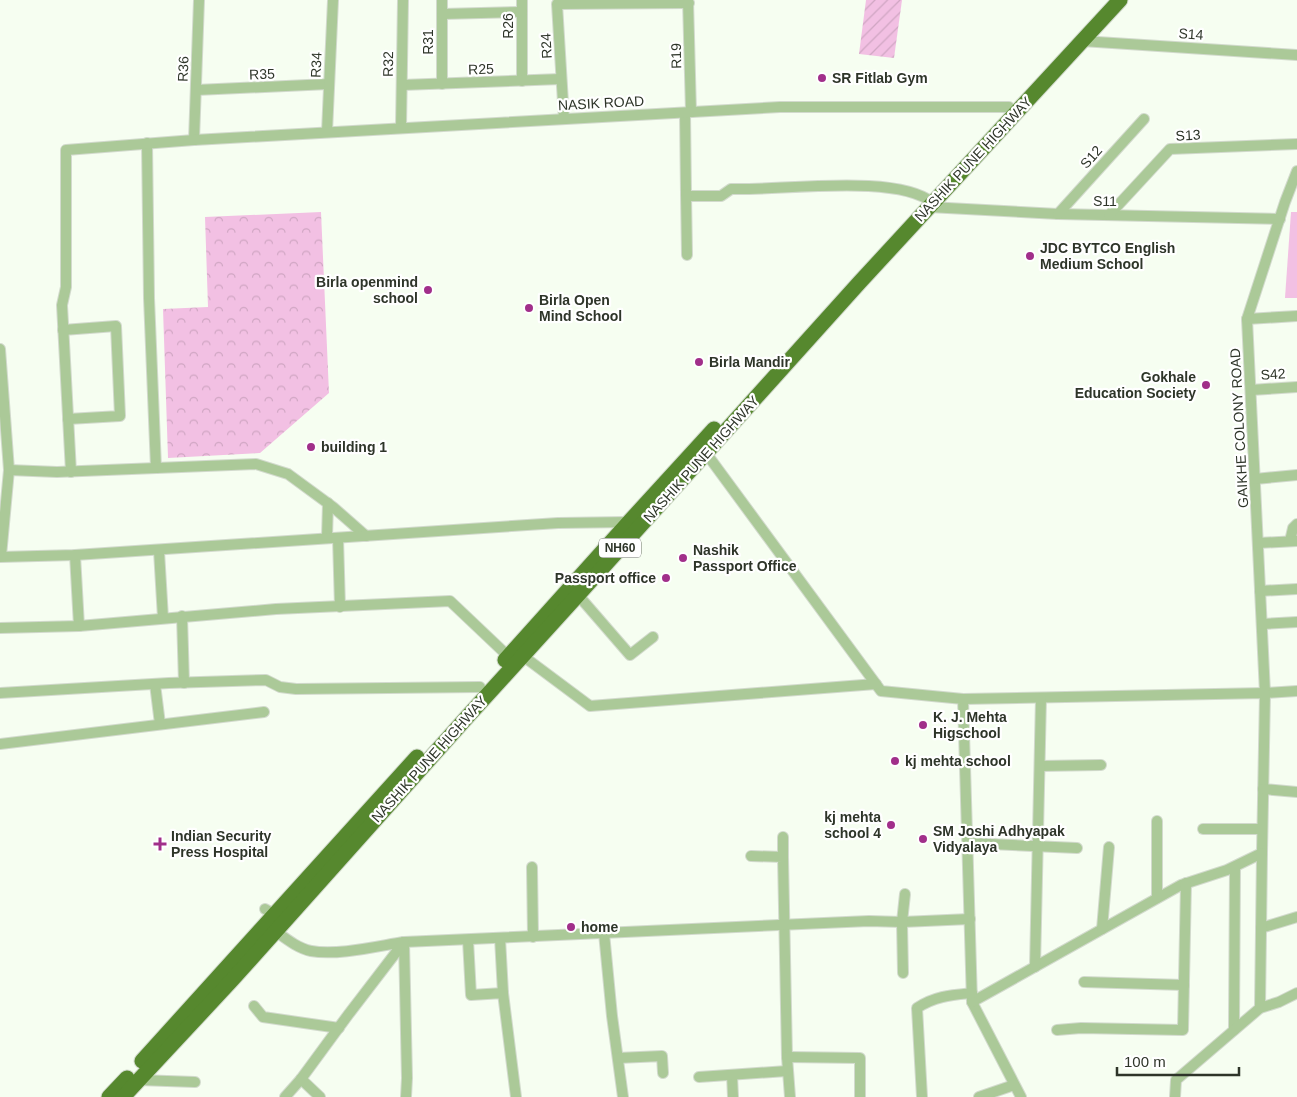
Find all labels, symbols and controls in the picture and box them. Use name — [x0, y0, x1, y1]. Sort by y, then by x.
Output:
street label: R26 — [500, 13, 516, 39]
street label: S14 — [1178, 25, 1204, 43]
street label: R31 — [420, 29, 436, 55]
street label: R24 — [537, 33, 555, 59]
street label: R19 — [668, 43, 684, 69]
street label: R32 — [380, 51, 396, 77]
street label: R34 — [308, 52, 324, 78]
street label: R36 — [175, 56, 191, 82]
street label: R25 — [468, 61, 494, 77]
street label: R35 — [249, 66, 275, 82]
place label: SR Fitlab Gym — [832, 70, 928, 86]
marker: SR Fitlab Gym — [816, 72, 828, 84]
street label: NASIK ROAD — [557, 93, 645, 113]
street label: NASHIK PUNE HIGHWAY — [911, 93, 1035, 224]
street label: S13 — [1175, 126, 1201, 144]
street label: S12 — [1077, 142, 1105, 172]
street label: S11 — [1093, 193, 1117, 209]
place label: JDC BYTCO English Medium School — [1040, 240, 1175, 272]
marker: JDC BYTCO English Medium School — [1024, 250, 1036, 262]
place label: Birla openmind school — [316, 274, 418, 306]
marker: Birla openmind school — [422, 284, 434, 296]
place label: Birla Open Mind School — [539, 292, 622, 324]
marker: Birla Open Mind School — [523, 302, 535, 314]
street label: GAIKHE COLONY ROAD — [1227, 348, 1251, 508]
place label: Birla Mandir — [709, 354, 790, 370]
marker: Birla Mandir — [693, 356, 705, 368]
street label: S42 — [1260, 365, 1286, 383]
place label: Gokhale Education Society — [1075, 369, 1196, 401]
marker: Gokhale Education Society — [1200, 379, 1212, 391]
street label: NASHIK PUNE HIGHWAY — [640, 392, 762, 525]
place label: building 1 — [321, 439, 387, 455]
marker: building 1 — [305, 441, 317, 453]
road number: NH60 — [599, 538, 641, 558]
place label: Nashik Passport Office — [693, 542, 797, 574]
marker: Nashik Passport Office — [677, 552, 689, 564]
place label: Passport office — [555, 570, 656, 586]
marker: Passport office — [660, 572, 672, 584]
street label: NASHIK PUNE HIGHWAY — [368, 692, 490, 825]
place label: K. J. Mehta Higschool — [933, 709, 1007, 741]
marker: K. J. Mehta Higschool — [917, 719, 929, 731]
place label: kj mehta school — [905, 753, 1011, 769]
marker: kj mehta school — [889, 755, 901, 767]
place label: kj mehta school 4 — [824, 809, 881, 841]
marker: kj mehta school 4 — [885, 819, 897, 831]
place label: SM Joshi Adhyapak Vidyalaya — [933, 823, 1065, 855]
place label: Indian Security Press Hospital — [171, 828, 272, 860]
marker: SM Joshi Adhyapak Vidyalaya — [917, 833, 929, 845]
marker: Indian Security Press Hospital — [153, 837, 167, 851]
place label: home — [581, 919, 619, 935]
marker: home — [565, 921, 577, 933]
scale bar — [1117, 1044, 1240, 1076]
text: 100 m — [1124, 1053, 1166, 1070]

